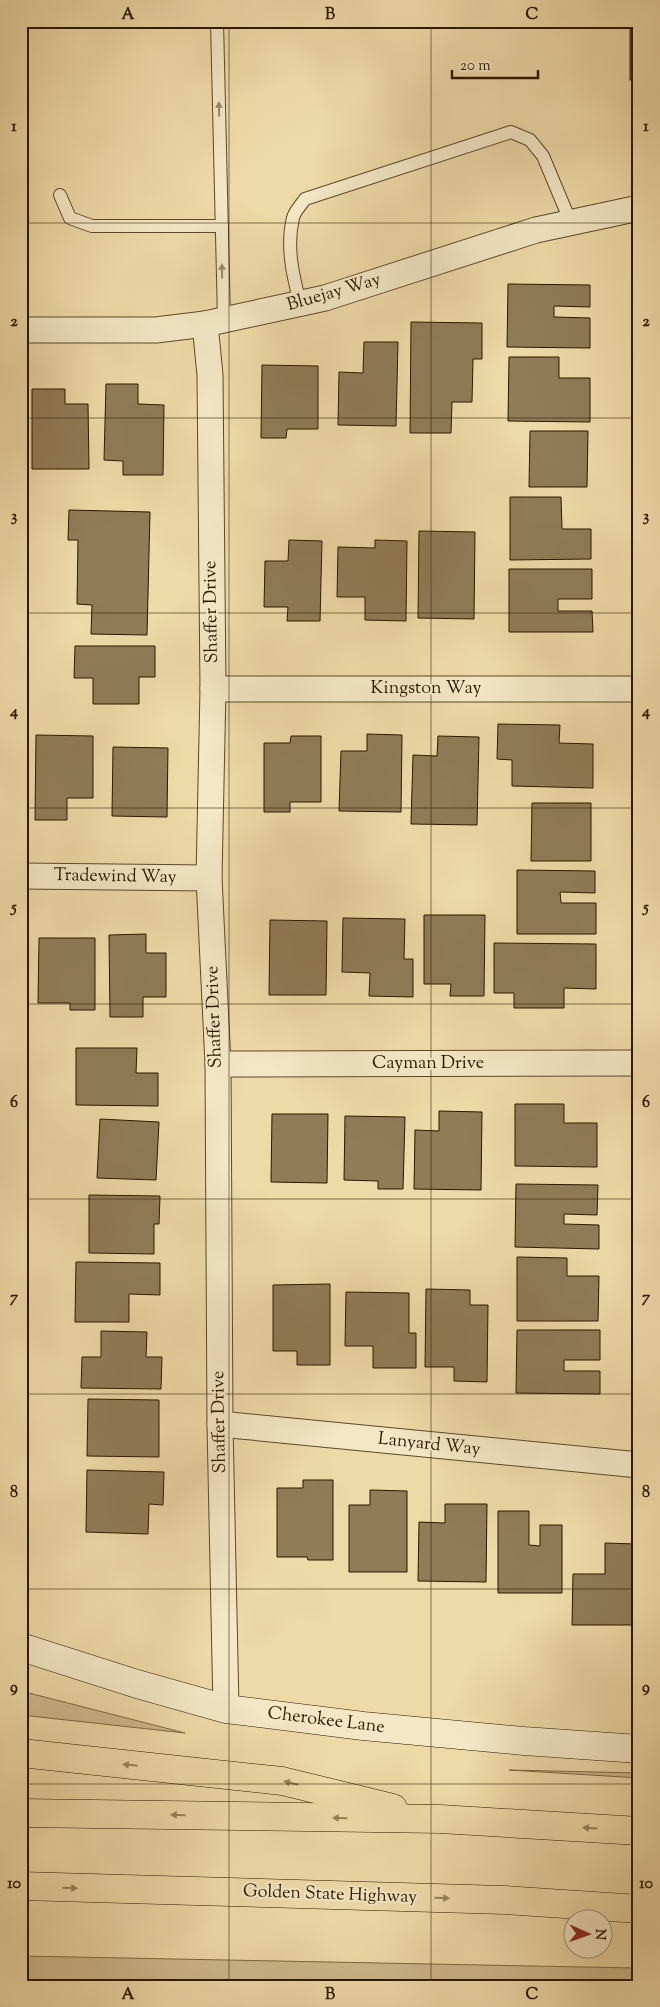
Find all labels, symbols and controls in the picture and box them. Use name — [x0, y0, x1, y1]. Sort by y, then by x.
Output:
text: A — [122, 4, 135, 27]
text: B — [325, 4, 335, 27]
text: C — [526, 4, 539, 27]
scale bar — [452, 48, 539, 80]
text: 20 m — [460, 56, 491, 77]
one-way arrow — [215, 101, 223, 117]
text: 1 — [11, 116, 17, 139]
text: 1 — [643, 116, 649, 139]
one-way arrow — [218, 263, 226, 279]
street label: Bluejay Way — [284, 267, 384, 319]
text: 2 — [10, 311, 18, 334]
text: 2 — [642, 311, 650, 334]
text: 3 — [11, 506, 18, 529]
text: 3 — [643, 506, 650, 529]
street label: Shaffer Drive — [198, 561, 226, 663]
street label: Kingston Way — [371, 676, 481, 702]
text: 4 — [9, 701, 18, 724]
text: 4 — [641, 701, 650, 724]
street label: Tradewind Way — [53, 863, 177, 891]
text: 5 — [9, 897, 17, 920]
text: 5 — [641, 897, 649, 920]
street label: Shaffer Drive — [200, 965, 230, 1069]
street label: Cayman Drive — [372, 1051, 484, 1077]
text: 6 — [10, 1092, 18, 1115]
text: 6 — [642, 1092, 650, 1115]
text: 7 — [10, 1287, 19, 1310]
text: 7 — [642, 1287, 651, 1310]
street label: Shaffer Drive — [206, 1371, 234, 1473]
street label: Lanyard Way — [376, 1427, 482, 1463]
text: 8 — [10, 1482, 18, 1505]
text: 8 — [642, 1482, 650, 1505]
text: 9 — [10, 1677, 18, 1700]
text: 9 — [642, 1677, 650, 1700]
street label: Cherokee Lane — [266, 1701, 386, 1741]
one-way arrow — [121, 1761, 137, 1769]
one-way arrow — [283, 1779, 298, 1787]
one-way arrow — [170, 1811, 186, 1819]
one-way arrow — [332, 1814, 348, 1822]
one-way arrow — [582, 1824, 598, 1832]
text: 10 — [7, 1873, 21, 1896]
text: 10 — [639, 1873, 653, 1896]
street label: Golden State Highway — [242, 1879, 418, 1911]
one-way arrow — [62, 1884, 78, 1892]
one-way arrow — [435, 1894, 451, 1902]
north arrow — [562, 1910, 612, 1960]
text: N — [589, 1928, 609, 1940]
text: A — [122, 1984, 135, 2007]
text: B — [325, 1984, 335, 2007]
text: C — [526, 1984, 539, 2007]

